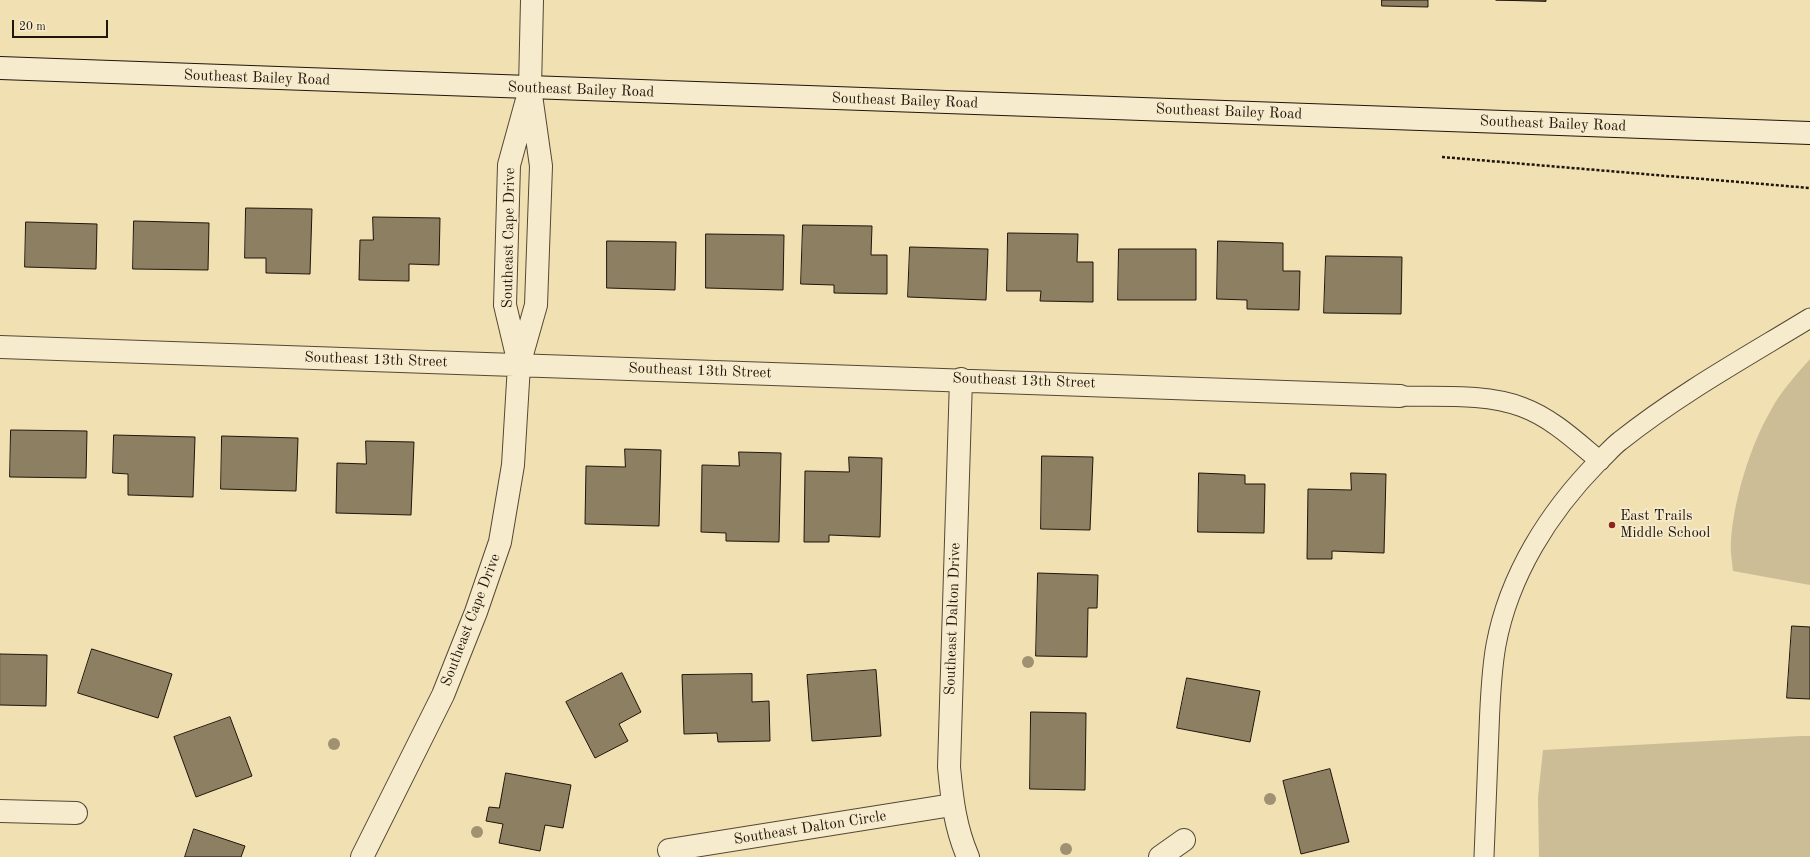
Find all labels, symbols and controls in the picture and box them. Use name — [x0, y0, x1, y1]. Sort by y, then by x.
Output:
scale bar — [14, 12, 110, 38]
text: 20 m — [19, 21, 46, 33]
street label: Southeast Bailey Road — [183, 66, 331, 90]
street label: Southeast Bailey Road — [507, 78, 655, 102]
street label: Southeast Bailey Road — [831, 89, 979, 113]
street label: Southeast Bailey Road — [1155, 100, 1303, 124]
street label: Southeast Bailey Road — [1479, 112, 1627, 136]
street label: Southeast Cape Drive — [499, 167, 519, 309]
street label: Southeast 13th Street — [304, 349, 448, 371]
street label: Southeast 13th Street — [628, 360, 772, 382]
street label: Southeast 13th Street — [952, 370, 1096, 392]
place label: East Trails Middle School — [1620, 507, 1710, 542]
marker: East Trails Middle School — [1607, 520, 1617, 530]
street label: Southeast Dalton Drive — [941, 542, 965, 696]
street label: Southeast Cape Drive — [437, 551, 505, 689]
street label: Southeast Dalton Circle — [732, 807, 888, 849]

